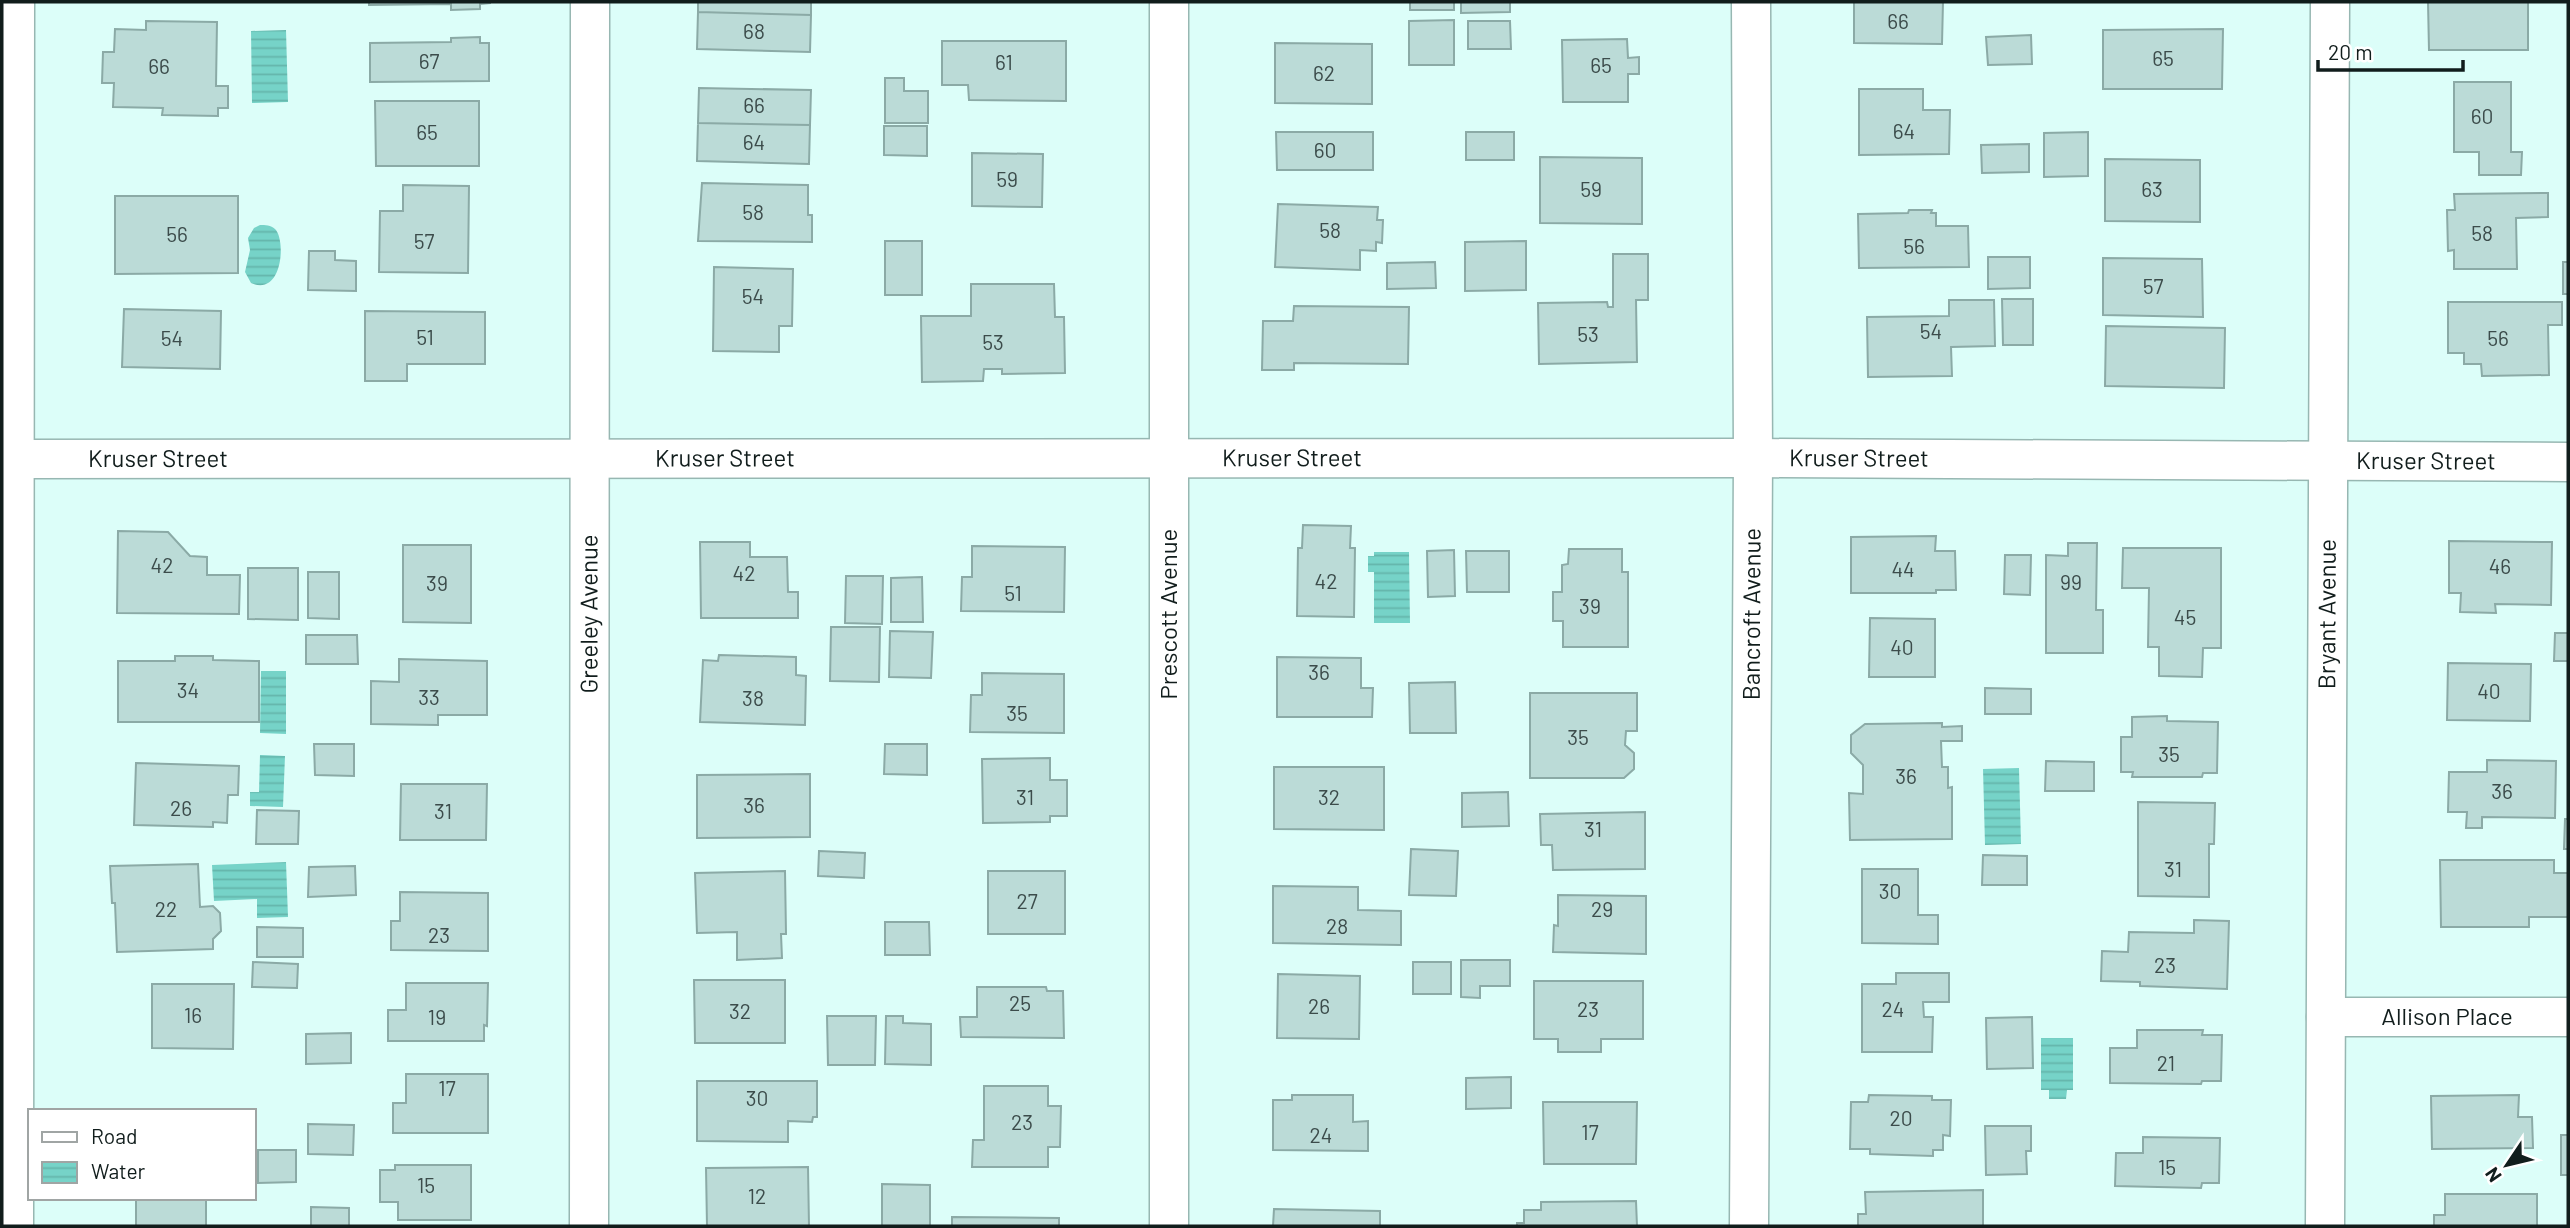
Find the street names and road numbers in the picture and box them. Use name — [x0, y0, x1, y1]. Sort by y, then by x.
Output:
street label: Kruser Street — [1222, 442, 1362, 471]
street label: Kruser Street — [1789, 442, 1929, 472]
street label: Kruser Street — [88, 443, 228, 472]
street label: Kruser Street — [655, 443, 795, 472]
street label: Kruser Street — [2356, 445, 2496, 475]
street label: Bancroft Avenue — [1736, 528, 1766, 700]
street label: Prescott Avenue — [1153, 529, 1182, 699]
street label: Greeley Avenue — [573, 534, 603, 694]
street label: Bryant Avenue — [2311, 539, 2341, 689]
street label: Allison Place — [2381, 1001, 2513, 1030]

